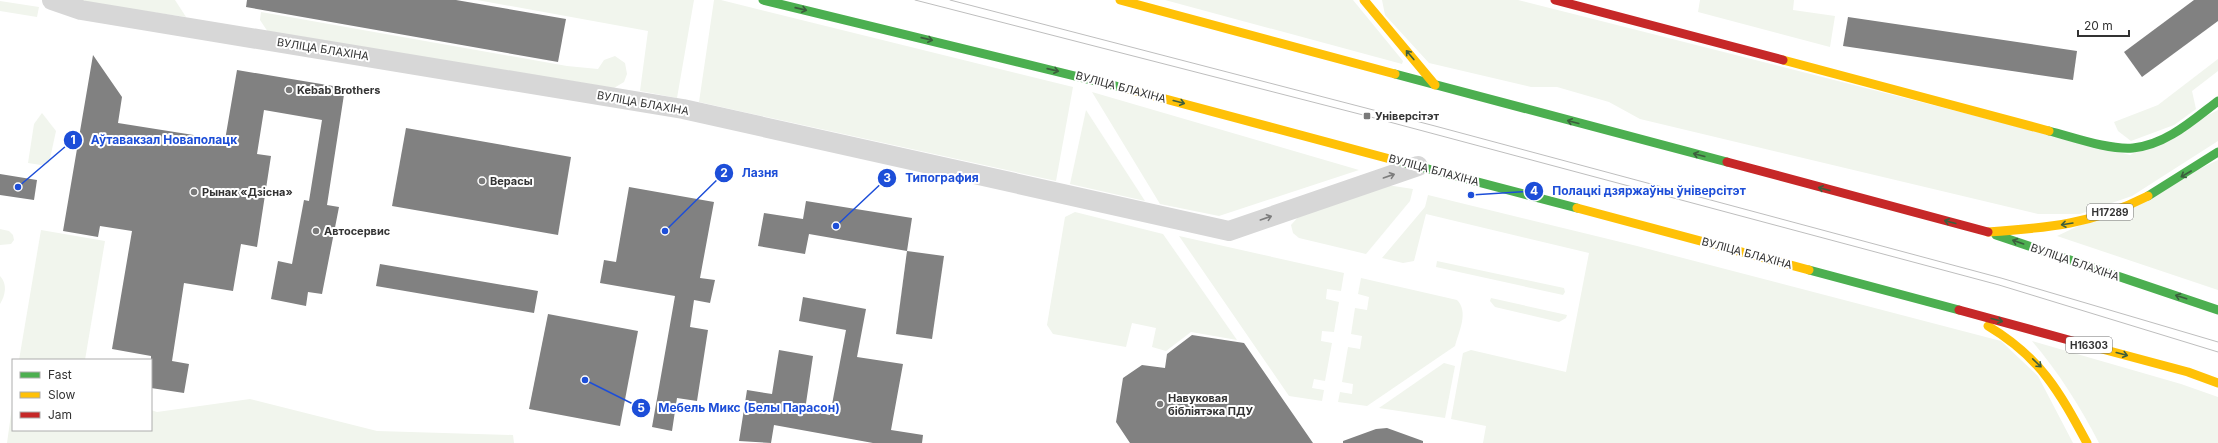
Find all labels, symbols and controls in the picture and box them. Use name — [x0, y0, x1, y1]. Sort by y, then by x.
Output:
one-way arrow — [794, 6, 807, 13]
scale bar — [2078, 12, 2129, 38]
text: 20 m — [2084, 18, 2113, 33]
street label: ВУЛІЦА БЛАХІНА — [276, 35, 370, 63]
one-way arrow — [920, 36, 933, 44]
one-way arrow — [1406, 50, 1415, 61]
one-way arrow — [1047, 66, 1060, 74]
street label: ВУЛІЦА БЛАХІНА — [1074, 68, 1168, 106]
place label: Kebab Brothers — [297, 83, 380, 97]
marker: Kebab Brothers — [284, 85, 294, 95]
street label: ВУЛІЦА БЛАХІНА — [596, 88, 690, 118]
one-way arrow — [1172, 99, 1185, 107]
place label: Універсітэт — [1375, 109, 1439, 123]
marker: Універсітэт — [1362, 111, 1372, 121]
one-way arrow — [1567, 118, 1580, 125]
callout: Аўтавакзал Новаполацк — [63, 128, 245, 152]
text: 1 — [70, 132, 76, 147]
text: Аўтавакзал Новаполацк — [91, 132, 237, 147]
street label: ВУЛІЦА БЛАХІНА — [1387, 151, 1481, 189]
one-way arrow — [1692, 151, 1705, 159]
callout: Лазня — [714, 161, 787, 185]
text: 2 — [720, 165, 728, 180]
text: Лазня — [742, 165, 778, 180]
callout: Типография — [877, 166, 986, 190]
text: 3 — [883, 170, 891, 185]
text: Типография — [905, 170, 979, 185]
one-way arrow — [2180, 170, 2192, 178]
one-way arrow — [1382, 172, 1395, 179]
place label: Верасы — [490, 174, 533, 188]
marker: Верасы — [477, 176, 487, 186]
callout: Полацкі дзяржаўны ўніверсітэт — [1524, 179, 1753, 203]
text: 4 — [1530, 183, 1538, 198]
text: Полацкі дзяржаўны ўніверсітэт — [1552, 183, 1746, 198]
one-way arrow — [1818, 184, 1831, 192]
place label: Рынак «Дзісна» — [202, 185, 293, 199]
marker: Рынак «Дзісна» — [189, 187, 199, 197]
road number: Н17289 — [2087, 204, 2133, 220]
one-way arrow — [1260, 214, 1272, 222]
one-way arrow — [1944, 217, 1957, 225]
one-way arrow — [2061, 220, 2074, 228]
place label: Автосервис — [324, 224, 391, 238]
marker: Автосервис — [311, 226, 321, 236]
street label: ВУЛІЦА БЛАХІНА — [1700, 234, 1794, 272]
one-way arrow — [2012, 238, 2025, 245]
street label: ВУЛІЦА БЛАХІНА — [2029, 240, 2122, 284]
one-way arrow — [2175, 293, 2187, 301]
one-way arrow — [1990, 317, 2003, 324]
road number: Н16303 — [2066, 337, 2112, 353]
one-way arrow — [2115, 351, 2128, 358]
one-way arrow — [2032, 358, 2042, 368]
legend — [12, 359, 152, 431]
text: Fast — [48, 367, 72, 382]
text: Slow — [48, 387, 76, 402]
place label: Навуковая бібліятэка ПДУ — [1168, 391, 1254, 418]
callout: Мебель Микс (Белы Парасон) — [631, 396, 848, 420]
marker: Навуковая бібліятэка ПДУ — [1155, 399, 1165, 409]
text: 5 — [637, 400, 645, 415]
text: Мебель Микс (Белы Парасон) — [658, 400, 840, 415]
text: Jam — [48, 407, 72, 422]

